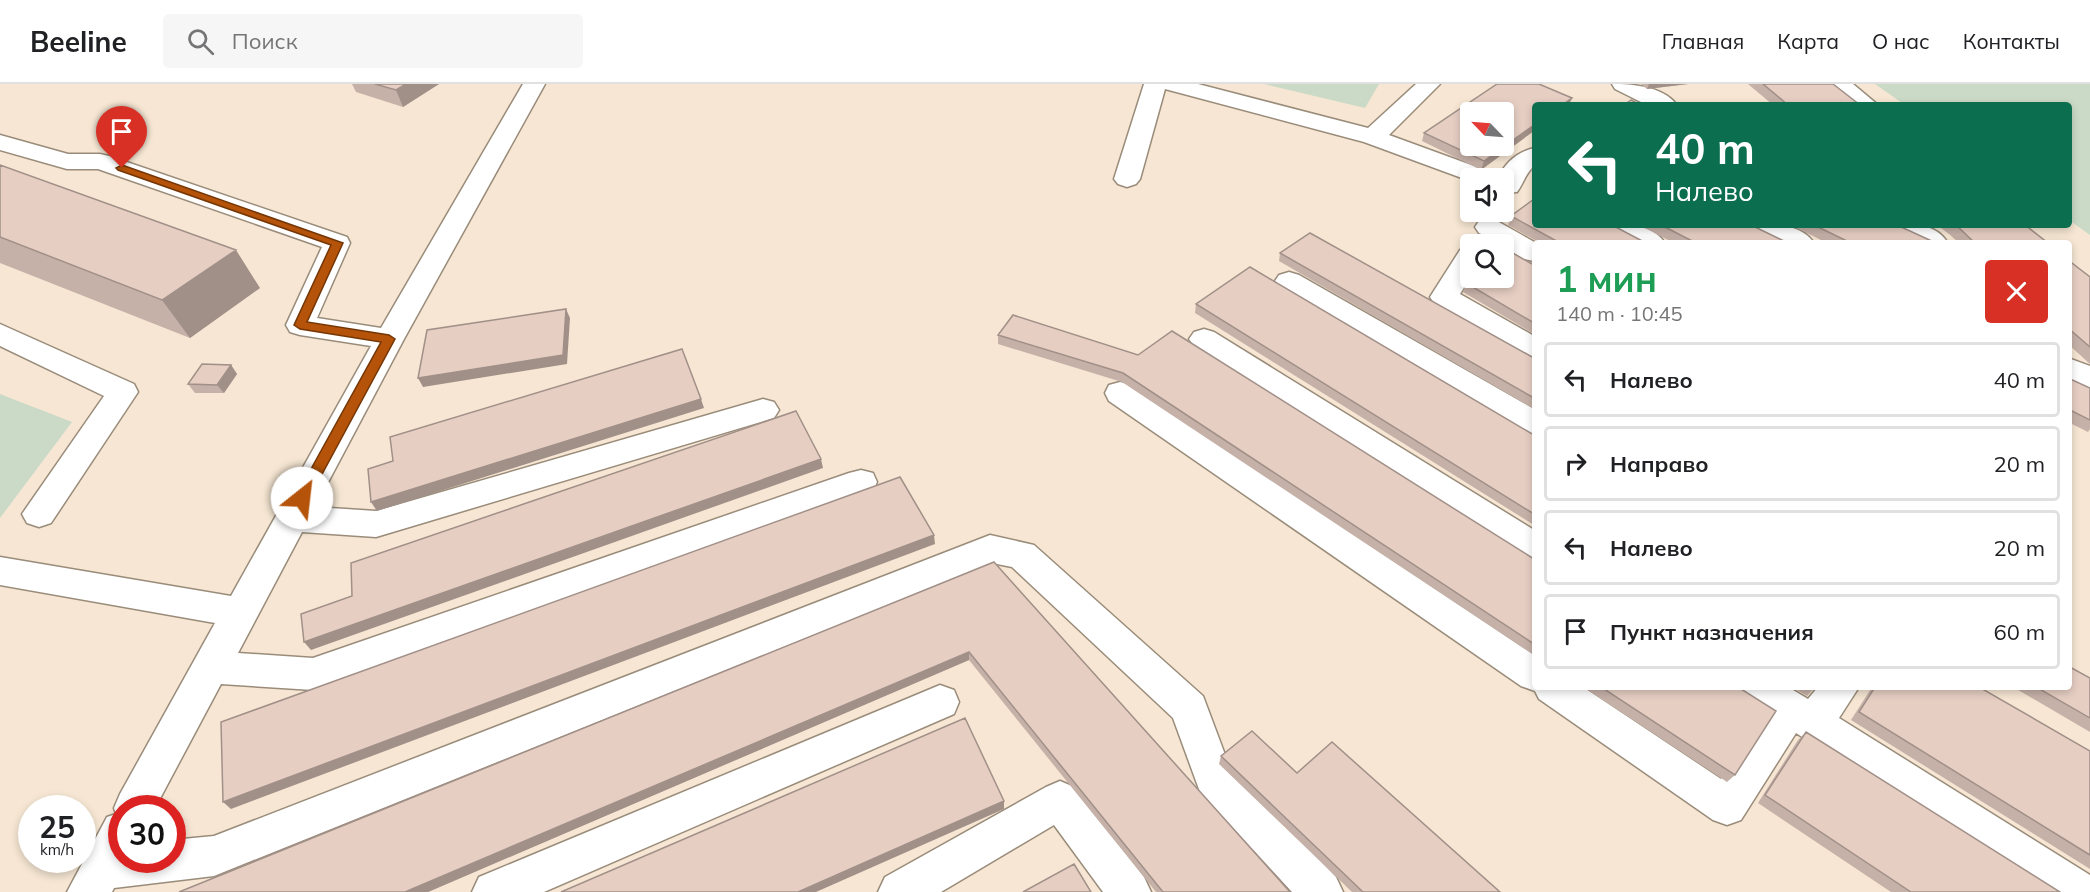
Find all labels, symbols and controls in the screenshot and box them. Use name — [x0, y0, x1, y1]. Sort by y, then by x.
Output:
search box — [163, 14, 583, 68]
text: Beeline — [30, 24, 127, 59]
icon: search — [184, 25, 217, 58]
text: Поиск — [232, 27, 298, 55]
text: Главная — [1662, 28, 1744, 54]
text: Карта — [1777, 28, 1839, 54]
text: О нас — [1872, 28, 1930, 54]
text: Контакты — [1963, 28, 2060, 54]
north arrow — [1460, 102, 1514, 156]
map controls — [1460, 102, 1514, 288]
pin — [96, 106, 147, 168]
icon: arrive — [105, 115, 138, 148]
text: 40 m — [1655, 122, 1755, 175]
icon: left — [1556, 126, 1634, 204]
button: sound — [1460, 168, 1514, 222]
text: Налево — [1655, 174, 1754, 208]
button: search — [1460, 234, 1514, 288]
text: 1 мин — [1556, 256, 1657, 301]
button: close — [1985, 260, 2048, 323]
text: 140 m · 10:45 — [1556, 301, 1682, 326]
icon: left — [1559, 363, 1592, 396]
text: Налево — [1610, 366, 1693, 394]
text: 40 m — [1994, 366, 2045, 394]
icon: right — [1559, 447, 1592, 480]
text: Направо — [1610, 450, 1708, 478]
text: 20 m — [1994, 450, 2045, 478]
position arrow — [270, 466, 334, 530]
icon: left — [1559, 531, 1592, 564]
text: Налево — [1610, 534, 1693, 562]
text: 20 m — [1994, 534, 2045, 562]
icon: arrive — [1559, 615, 1592, 648]
text: Пункт назначения — [1610, 618, 1814, 646]
text: 60 m — [1994, 618, 2045, 646]
speed limit sign: 30 — [108, 795, 186, 873]
text: 25 — [39, 808, 75, 846]
text: km/h — [40, 840, 74, 859]

